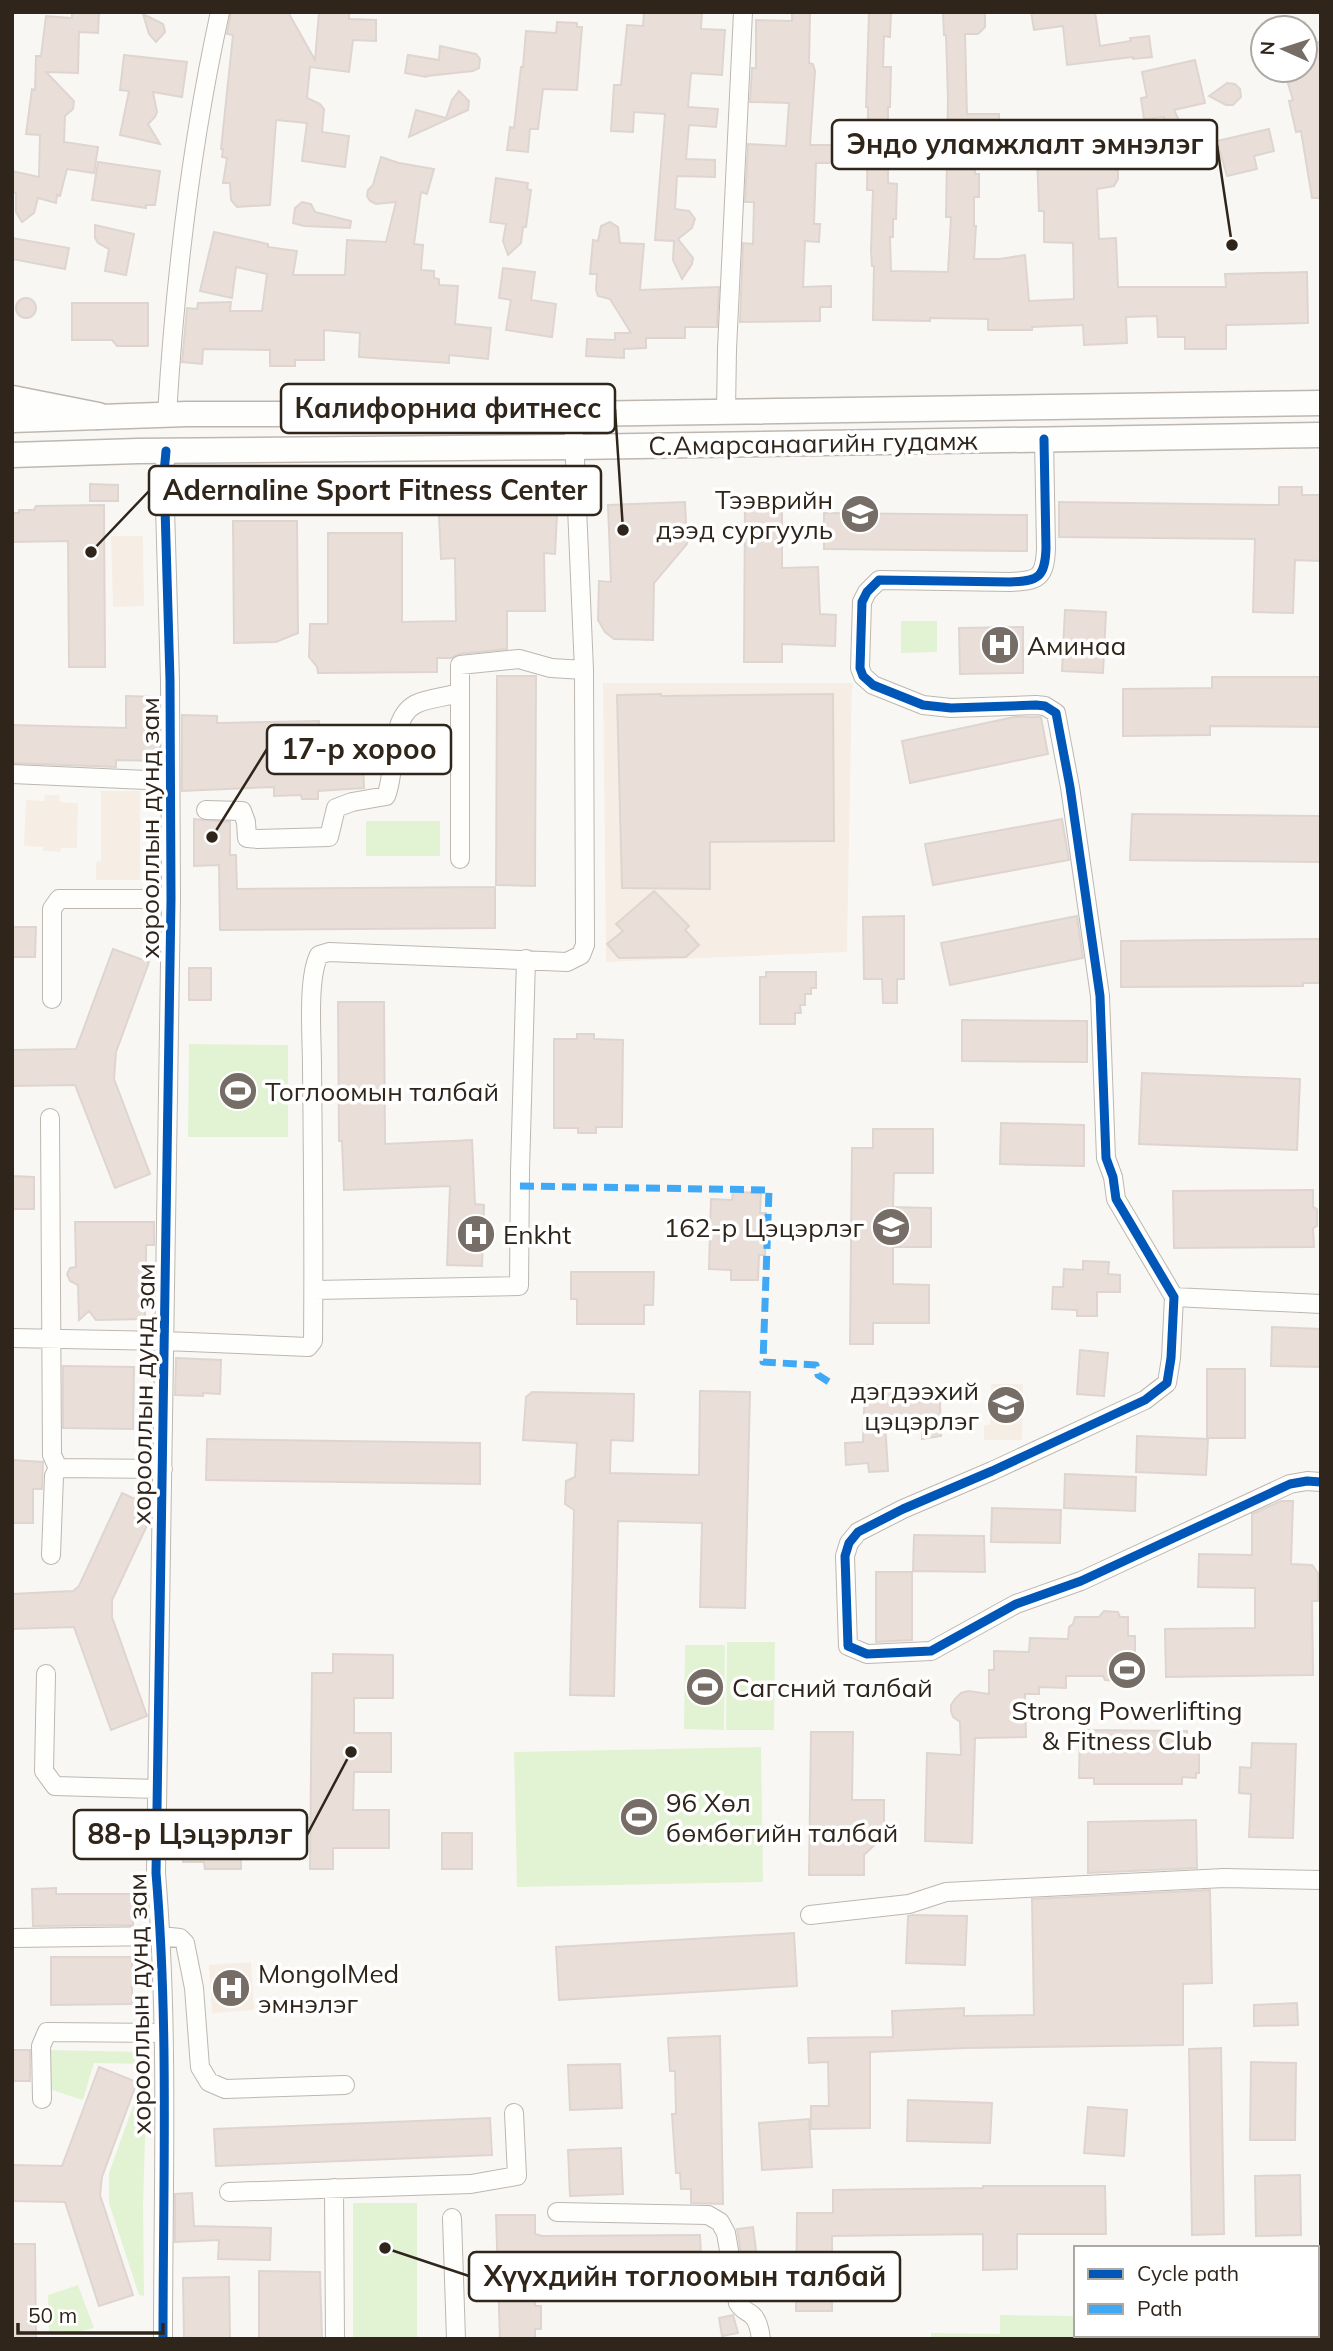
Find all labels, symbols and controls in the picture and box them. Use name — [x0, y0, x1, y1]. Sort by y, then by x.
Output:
north arrow — [1249, 14, 1319, 84]
text: N — [1255, 40, 1279, 56]
callout: Эндо уламжлалт эмнэлэг — [832, 120, 1217, 169]
text: Эндо уламжлалт эмнэлэг — [846, 126, 1204, 161]
callout: Калифорниа фитнесс — [281, 384, 615, 433]
text: Калифорниа фитнесс — [295, 390, 602, 425]
street label: С.Амарсанаагийн гудамж — [648, 424, 978, 462]
callout: Adernaline Sport Fitness Center — [149, 466, 601, 515]
text: Adernaline Sport Fitness Center — [163, 472, 587, 507]
place label: Тээврийн дээд сургууль — [656, 483, 833, 546]
school or university icon: Тээврийн дээд сургууль — [839, 493, 881, 535]
hospital icon: Аминаа — [979, 624, 1021, 666]
place label: Аминаа — [1027, 629, 1126, 662]
street label: хорооллын дунд зам — [133, 697, 166, 959]
callout: 17-р хороо — [267, 725, 451, 774]
text: 17-р хороо — [281, 731, 437, 766]
sports icon: Тоглоомын талбай — [217, 1070, 259, 1112]
place label: Тоглоомын талбай — [265, 1075, 499, 1108]
school or university icon: 162-р Цэцэрлэг — [870, 1206, 912, 1248]
place label: 162-р Цэцэрлэг — [664, 1211, 864, 1244]
hospital icon: Enkht — [455, 1213, 497, 1255]
place label: Enkht — [503, 1218, 571, 1251]
street label: хорооллын дунд зам — [124, 1263, 162, 1525]
place label: дэгдээхий цэцэрлэг — [850, 1374, 979, 1437]
school or university icon: дэгдээхий цэцэрлэг — [985, 1384, 1027, 1426]
sports icon: Strong Powerlifting & Fitness Club — [1106, 1649, 1148, 1691]
sports icon: Сагсний талбай — [684, 1666, 726, 1708]
place label: Сагсний талбай — [732, 1671, 933, 1704]
place label: Strong Powerlifting & Fitness Club — [1012, 1694, 1242, 1757]
place label: 96 Хөл бөмбөгийн талбай — [666, 1786, 898, 1849]
sports icon: 96 Хөл бөмбөгийн талбай — [618, 1796, 660, 1838]
callout: 88-р Цэцэрлэг — [74, 1810, 307, 1859]
text: 88-р Цэцэрлэг — [88, 1816, 292, 1851]
street label: хорооллын дунд зам — [120, 1873, 158, 2135]
place label: MongolMed эмнэлэг — [258, 1957, 399, 2020]
hospital icon: MongolMed эмнэлэг — [210, 1967, 252, 2009]
legend — [1074, 2246, 1319, 2337]
callout: Хүүхдийн тоглоомын талбай — [469, 2252, 900, 2301]
text: Хүүхдийн тоглоомын талбай — [483, 2258, 886, 2293]
text: Cycle path — [1137, 2260, 1239, 2286]
scale bar — [18, 2292, 163, 2336]
text: Path — [1137, 2295, 1182, 2321]
text: 50 m — [28, 2302, 77, 2328]

